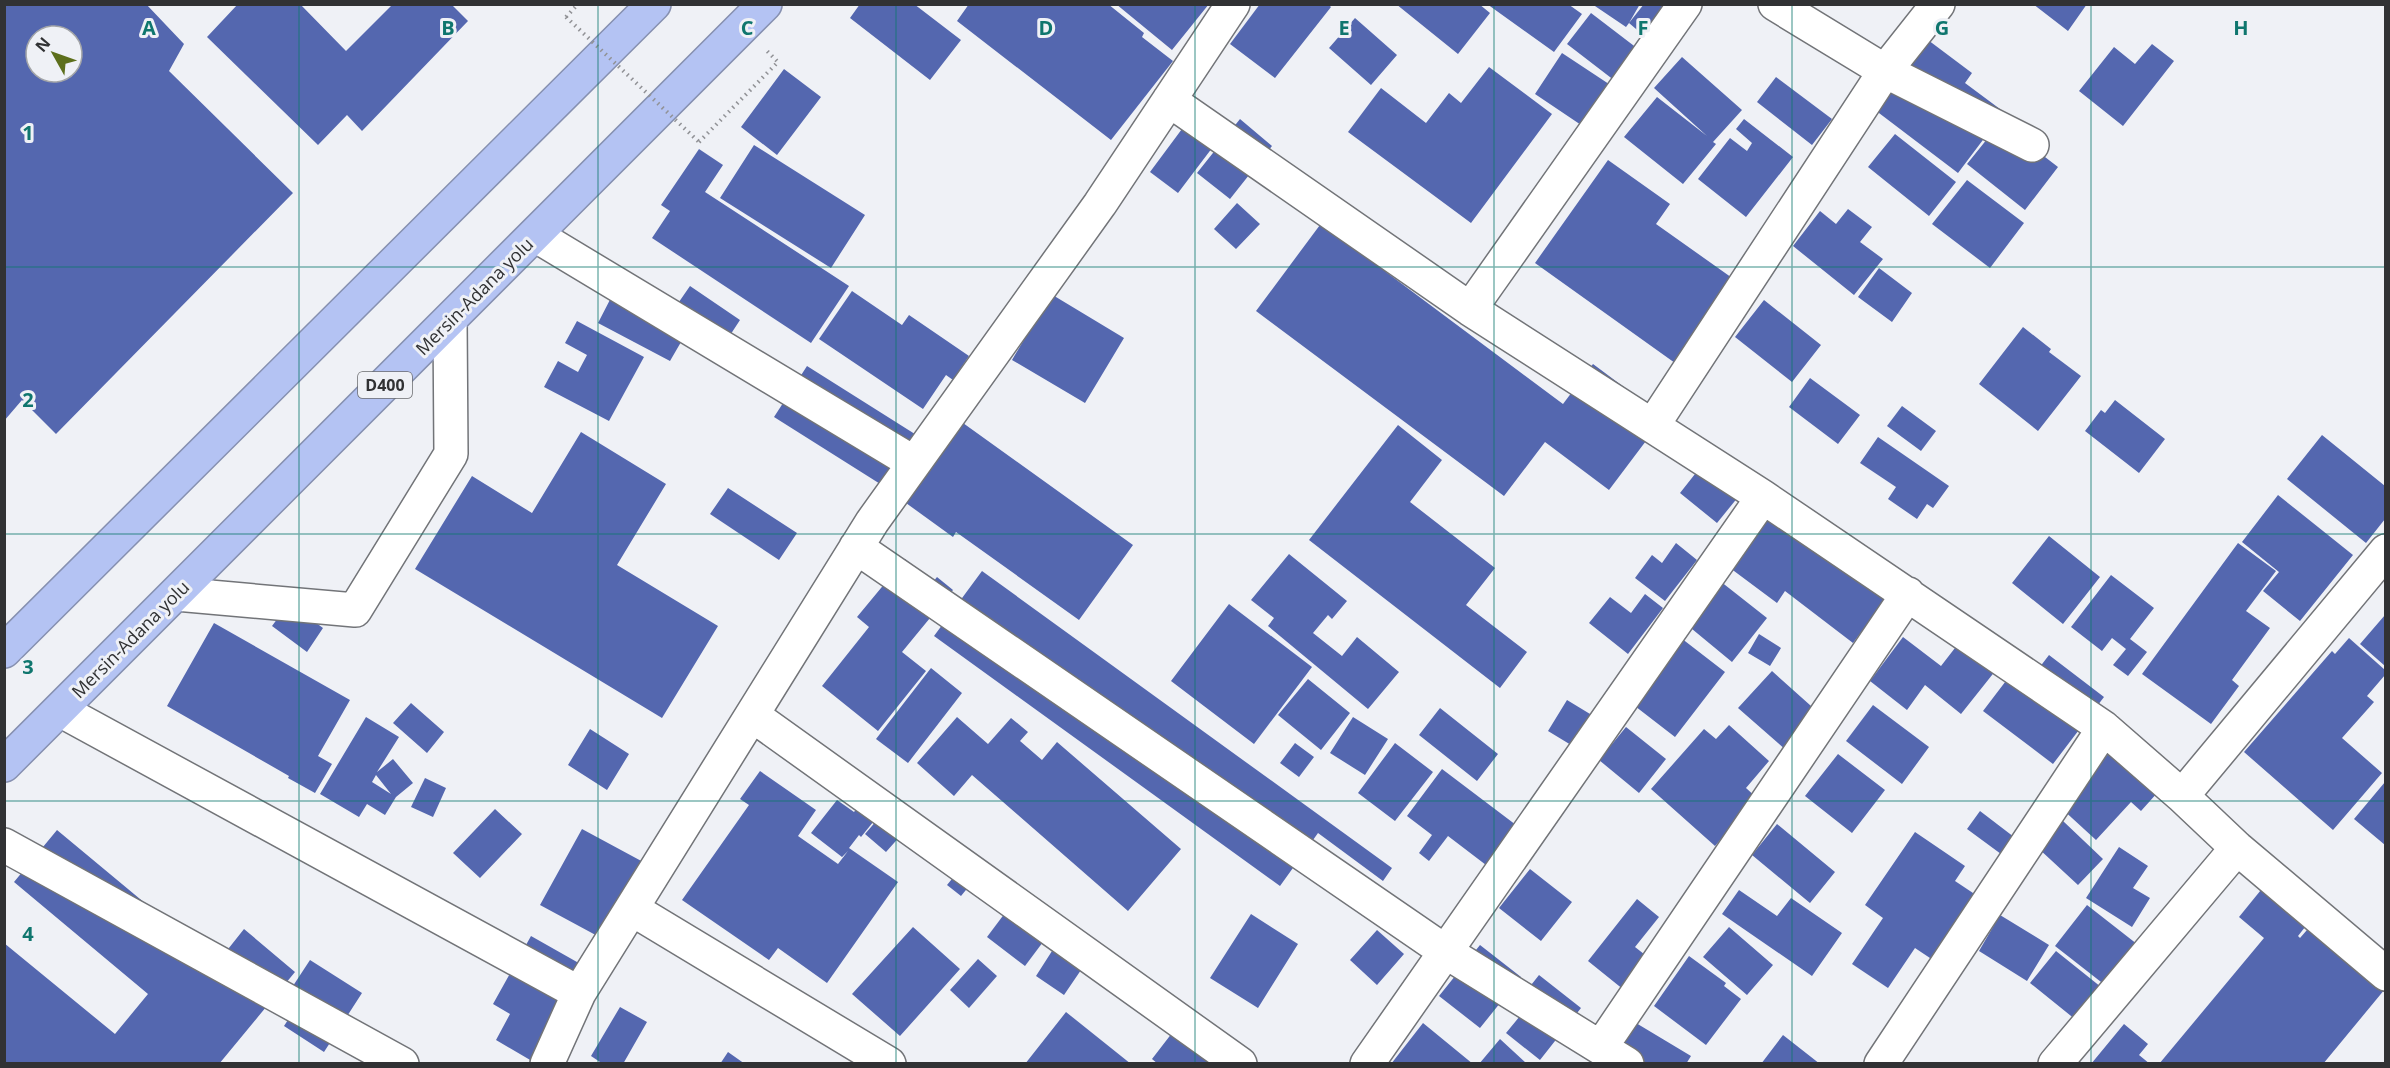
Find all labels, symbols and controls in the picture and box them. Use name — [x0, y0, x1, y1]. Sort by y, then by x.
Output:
text: A — [142, 14, 156, 41]
text: B — [441, 14, 455, 41]
text: C — [741, 14, 754, 41]
text: D — [1039, 14, 1053, 41]
text: E — [1338, 14, 1350, 41]
text: F — [1638, 14, 1648, 41]
text: G — [1935, 14, 1949, 41]
text: H — [2233, 14, 2249, 41]
north arrow — [24, 24, 84, 84]
text: N — [30, 32, 55, 56]
text: 1 — [22, 119, 34, 146]
street label: Mersin-Adana yolu — [410, 232, 538, 360]
road number: D400 — [358, 372, 412, 398]
text: 2 — [22, 386, 34, 413]
street label: Mersin-Adana yolu — [66, 575, 194, 703]
text: 3 — [22, 653, 34, 680]
text: 4 — [22, 920, 34, 947]

